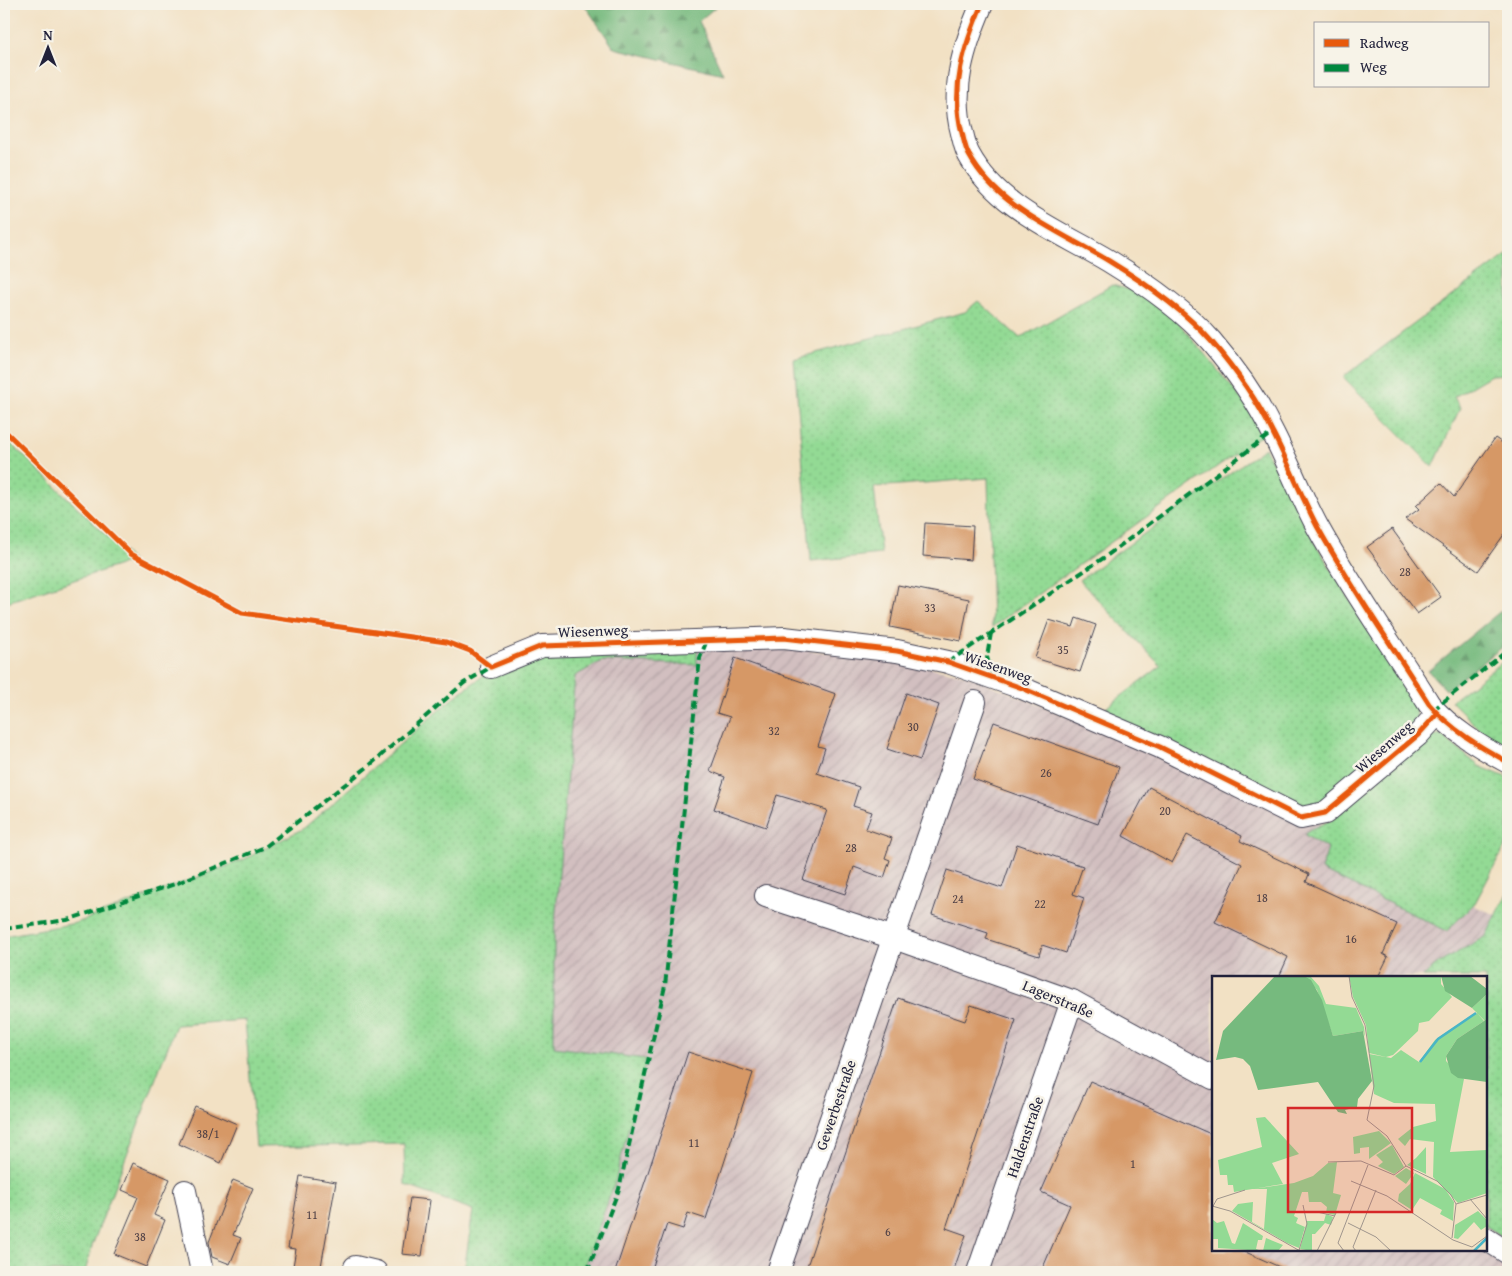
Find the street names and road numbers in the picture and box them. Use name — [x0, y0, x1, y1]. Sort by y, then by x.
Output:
street label: Wiesenweg — [557, 619, 629, 642]
street label: Wiesenweg — [962, 645, 1035, 688]
street label: Wiesenweg — [1350, 715, 1417, 778]
street label: Lagerstraße — [1019, 974, 1097, 1023]
street label: Gewerbestraße — [810, 1057, 861, 1153]
street label: Haldenstraße — [1001, 1093, 1048, 1180]

